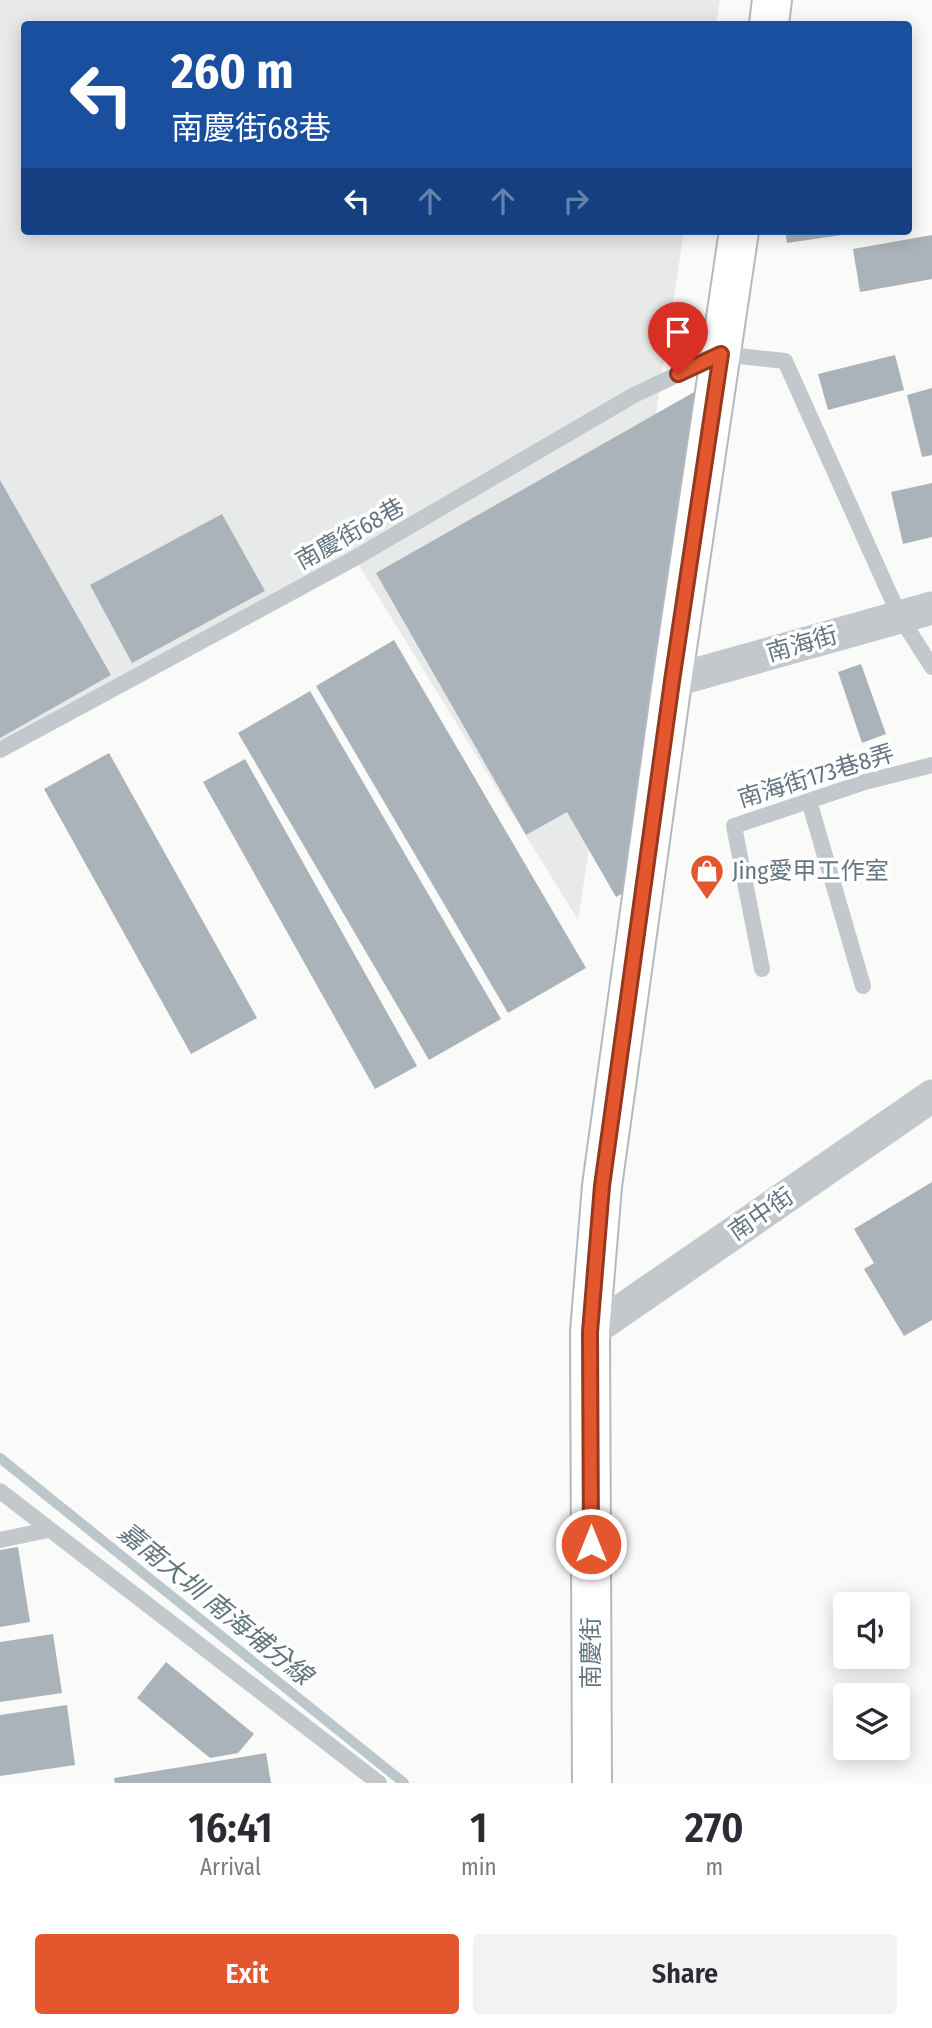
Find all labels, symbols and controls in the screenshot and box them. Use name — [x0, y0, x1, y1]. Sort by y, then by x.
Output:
text: 260 m — [171, 42, 294, 101]
icon: left — [56, 49, 147, 140]
text: 南慶街68巷 — [171, 109, 331, 147]
icon: left — [338, 182, 376, 220]
icon: ahead — [411, 182, 449, 220]
icon: ahead — [484, 182, 522, 220]
icon: right — [557, 182, 595, 220]
pin — [648, 302, 708, 374]
icon: arrive — [659, 313, 697, 351]
street label: 南慶街68巷 — [291, 493, 409, 575]
street label: 南海街 — [764, 621, 840, 667]
street label: 南海街173巷8弄 — [735, 739, 897, 813]
shop icon: Jing愛甲工作室 — [688, 852, 726, 901]
place label: Jing愛甲工作室 — [732, 857, 889, 885]
street label: 南中街 — [723, 1182, 799, 1246]
position arrow — [554, 1507, 628, 1581]
water label: 嘉南大圳 南海埔分線 — [112, 1516, 320, 1693]
map controls — [833, 1592, 910, 1760]
button: sound — [833, 1592, 910, 1669]
street label: 南慶街 — [577, 1617, 605, 1689]
button: layers — [833, 1683, 910, 1760]
text: 16:41 — [188, 1803, 273, 1853]
text: 1 — [470, 1803, 488, 1853]
text: 270 — [685, 1803, 744, 1853]
text: Arrival — [200, 1853, 261, 1881]
text: min — [461, 1853, 497, 1881]
text: m — [705, 1853, 723, 1881]
button: Exit — [35, 1934, 459, 2014]
button: Share — [473, 1934, 897, 2014]

